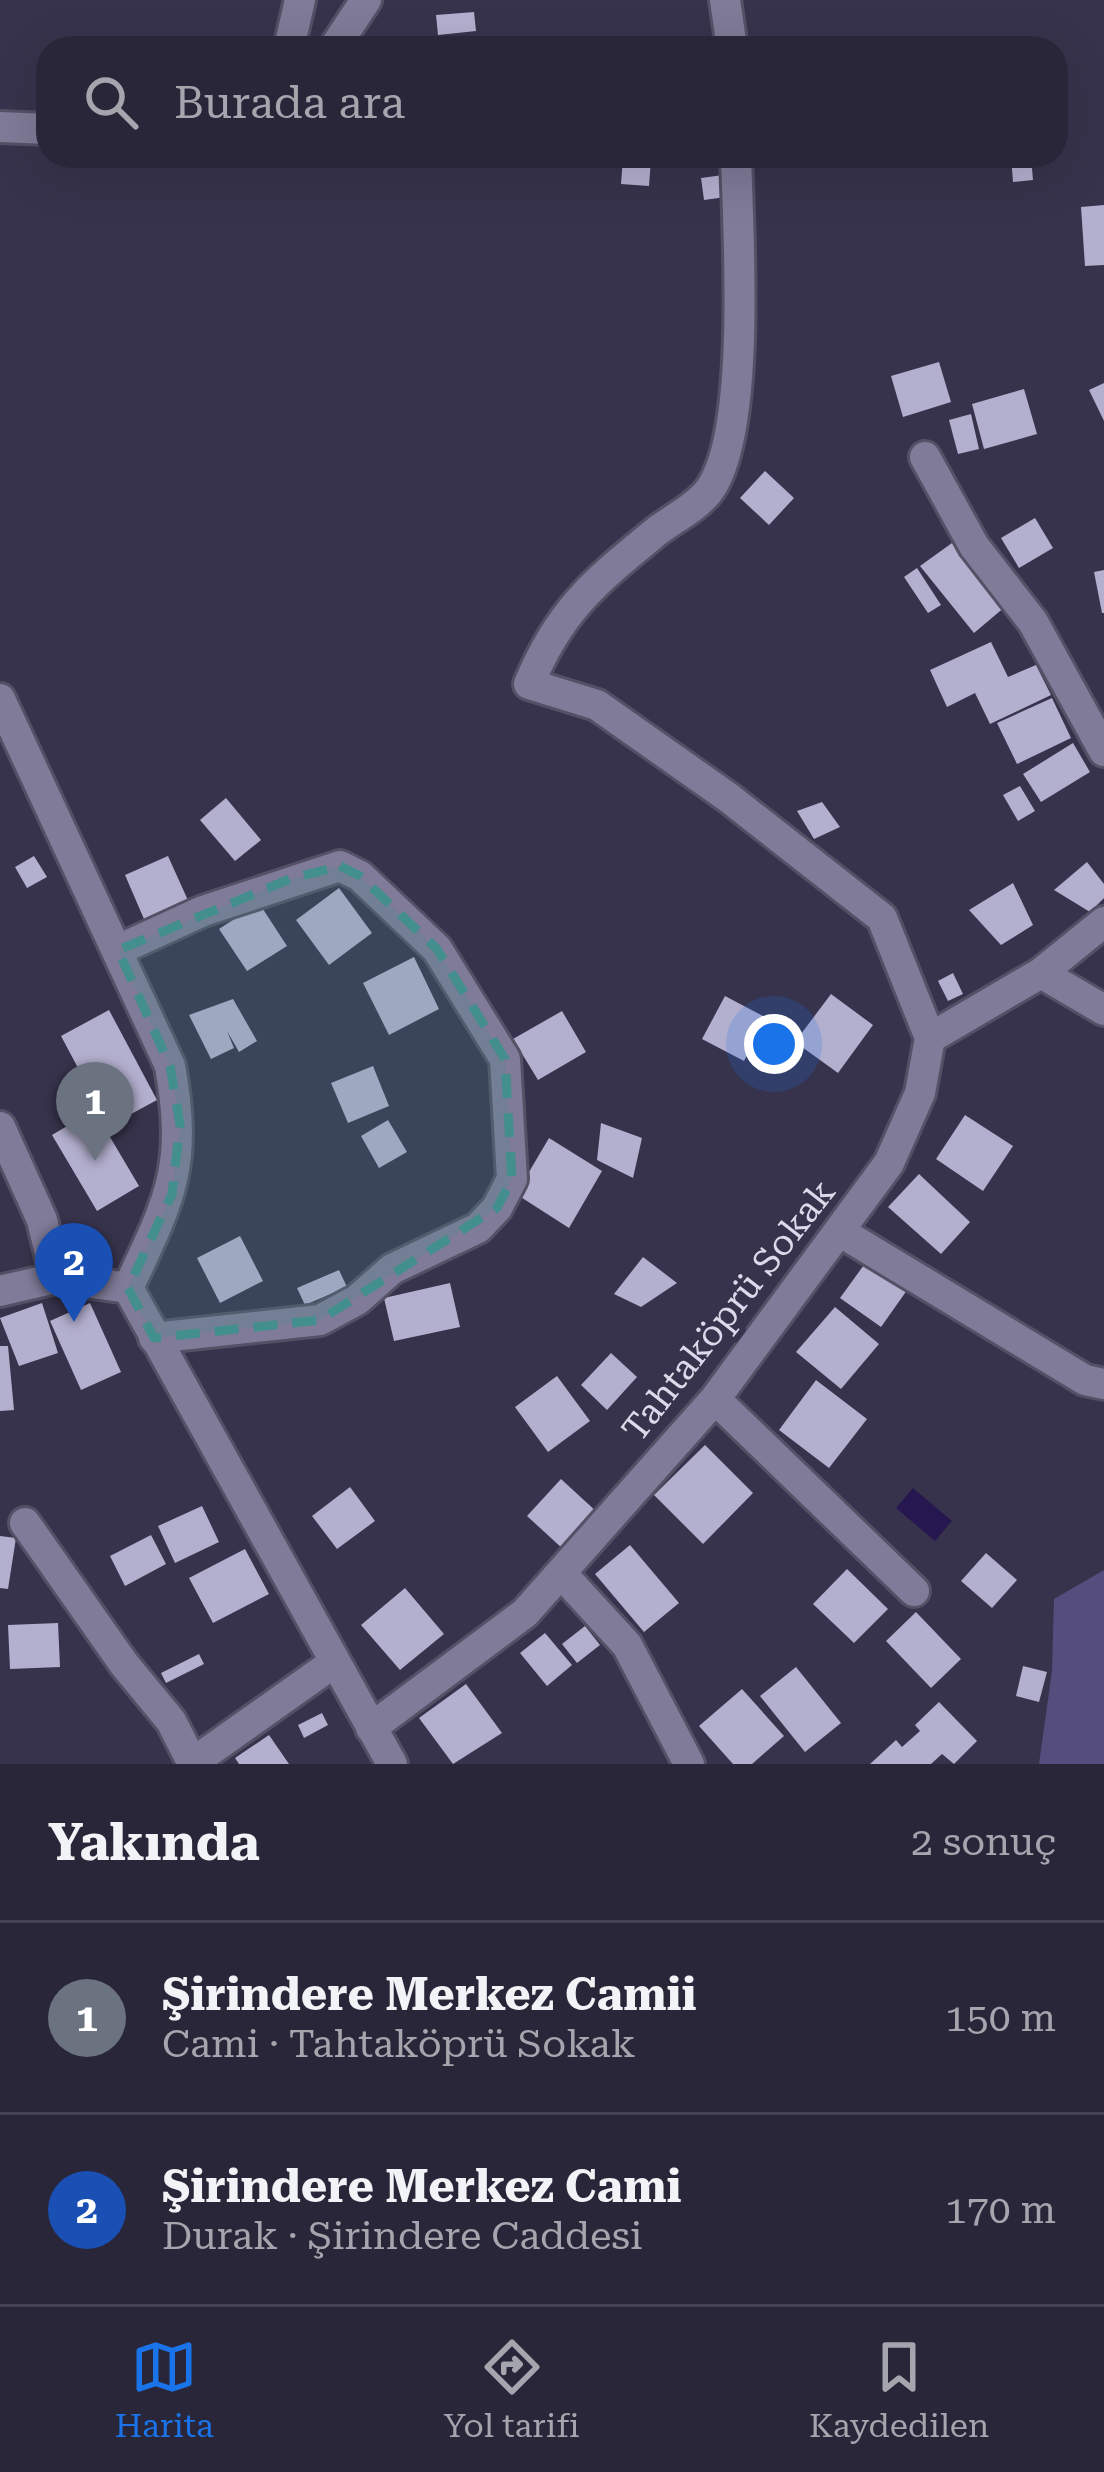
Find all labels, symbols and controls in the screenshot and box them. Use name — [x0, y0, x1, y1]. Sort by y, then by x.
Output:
search box — [36, 36, 1068, 168]
icon: search — [78, 69, 144, 135]
text: Burada ara — [174, 76, 405, 129]
your location — [744, 1014, 804, 1074]
pin: 1 — [56, 1062, 134, 1161]
street label: Tahtaköprü Sokak — [614, 1172, 844, 1450]
pin: 2 — [35, 1223, 113, 1322]
text: Yakında — [48, 1813, 260, 1872]
text: 2 sonuç — [911, 1819, 1056, 1865]
text: Şirindere Merkez Camii — [162, 1968, 696, 2021]
text: 1 — [76, 1995, 98, 2041]
text: 150 m — [945, 1995, 1056, 2041]
text: Cami · Tahtaköprü Sokak — [162, 2021, 635, 2067]
text: Şirindere Merkez Cami — [162, 2160, 681, 2213]
text: 2 — [76, 2187, 98, 2233]
text: 170 m — [945, 2187, 1056, 2233]
text: Durak · Şirindere Caddesi — [162, 2213, 642, 2259]
tab: Harita — [115, 2334, 214, 2445]
tab: Yol tarifi — [443, 2334, 580, 2445]
tab: Kaydedilen — [809, 2334, 989, 2445]

